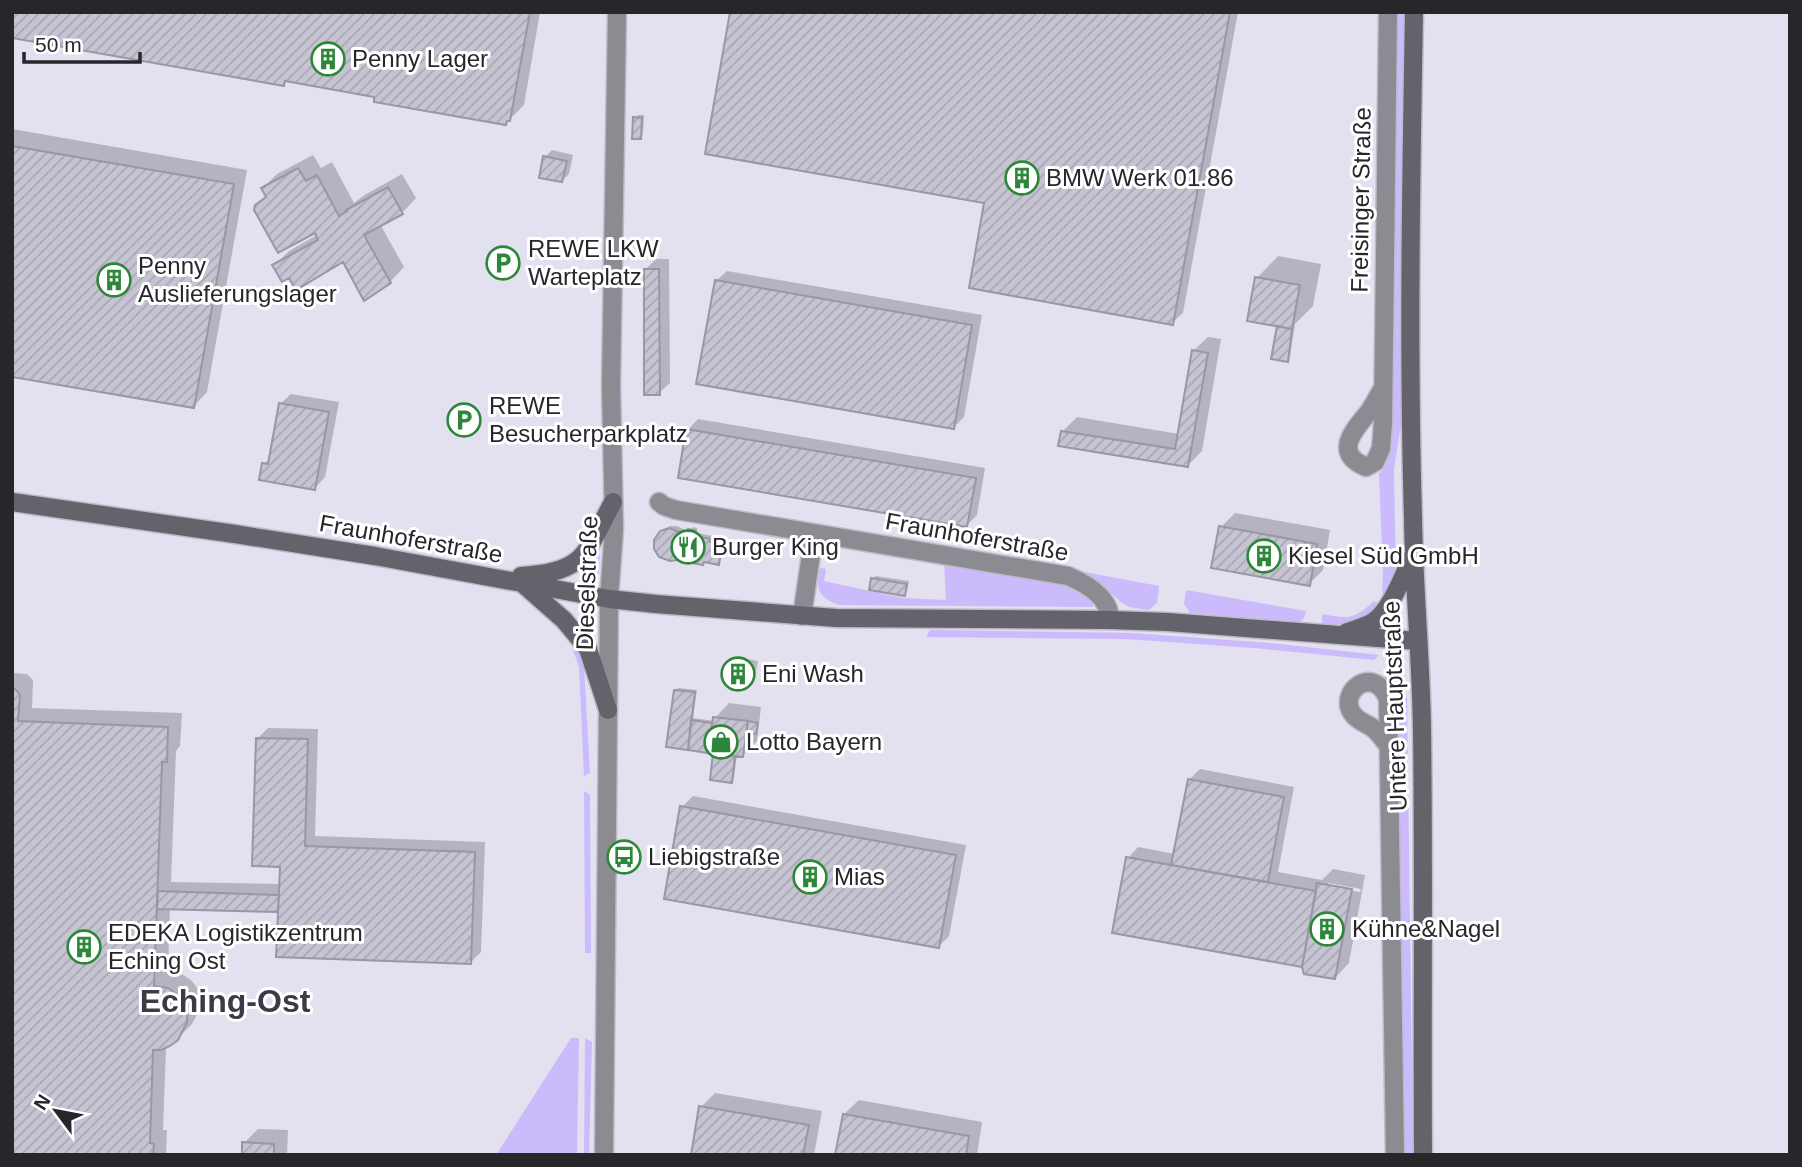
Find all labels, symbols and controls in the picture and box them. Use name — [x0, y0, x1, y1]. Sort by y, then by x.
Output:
scale bar — [24, 21, 140, 65]
text: 50 m — [35, 33, 82, 56]
building icon: Penny Lager — [309, 40, 347, 78]
place label: Penny Lager — [352, 45, 488, 72]
street label: Freisinger Straße — [1345, 107, 1376, 293]
building icon: BMW Werk 01.86 — [1003, 159, 1041, 197]
place label: BMW Werk 01.86 — [1046, 164, 1234, 191]
place label: REWE LKW Warteplatz — [528, 235, 659, 290]
parking icon: REWE LKW Warteplatz — [484, 244, 522, 282]
place label: Penny Auslieferungslager — [138, 252, 337, 307]
building icon: Penny Auslieferungslager — [95, 261, 133, 299]
place label: REWE Besucherparkplatz — [489, 392, 688, 447]
parking icon: REWE Besucherparkplatz — [445, 401, 483, 439]
street label: Fraunhoferstraße — [883, 507, 1071, 566]
street label: Fraunhoferstraße — [317, 509, 505, 568]
street label: Dieselstraße — [571, 515, 602, 651]
restaurant icon: Burger King — [669, 528, 707, 566]
place label: Burger King — [712, 533, 839, 560]
building icon: Kiesel Süd GmbH — [1245, 537, 1283, 575]
place label: Kiesel Süd GmbH — [1288, 542, 1479, 569]
street label: Untere Hauptstraße — [1377, 600, 1412, 812]
building icon: Eni Wash — [719, 655, 757, 693]
place label: Eni Wash — [762, 660, 864, 687]
shop icon: Lotto Bayern — [702, 723, 740, 761]
place label: Lotto Bayern — [746, 728, 882, 755]
bus stop icon: Liebigstraße — [605, 838, 643, 876]
place label: Liebigstraße — [648, 843, 780, 870]
building icon: Mias — [791, 858, 829, 896]
place label: Mias — [834, 863, 885, 890]
building icon: Kühne&Nagel — [1308, 910, 1346, 948]
place label: Kühne&Nagel — [1352, 915, 1500, 942]
place label: EDEKA Logistikzentrum Eching Ost — [108, 919, 363, 974]
building icon: EDEKA Logistikzentrum Eching Ost — [65, 928, 103, 966]
district label: Eching-Ost — [140, 983, 311, 1019]
north arrow — [21, 1076, 91, 1146]
text: N — [29, 1091, 55, 1114]

